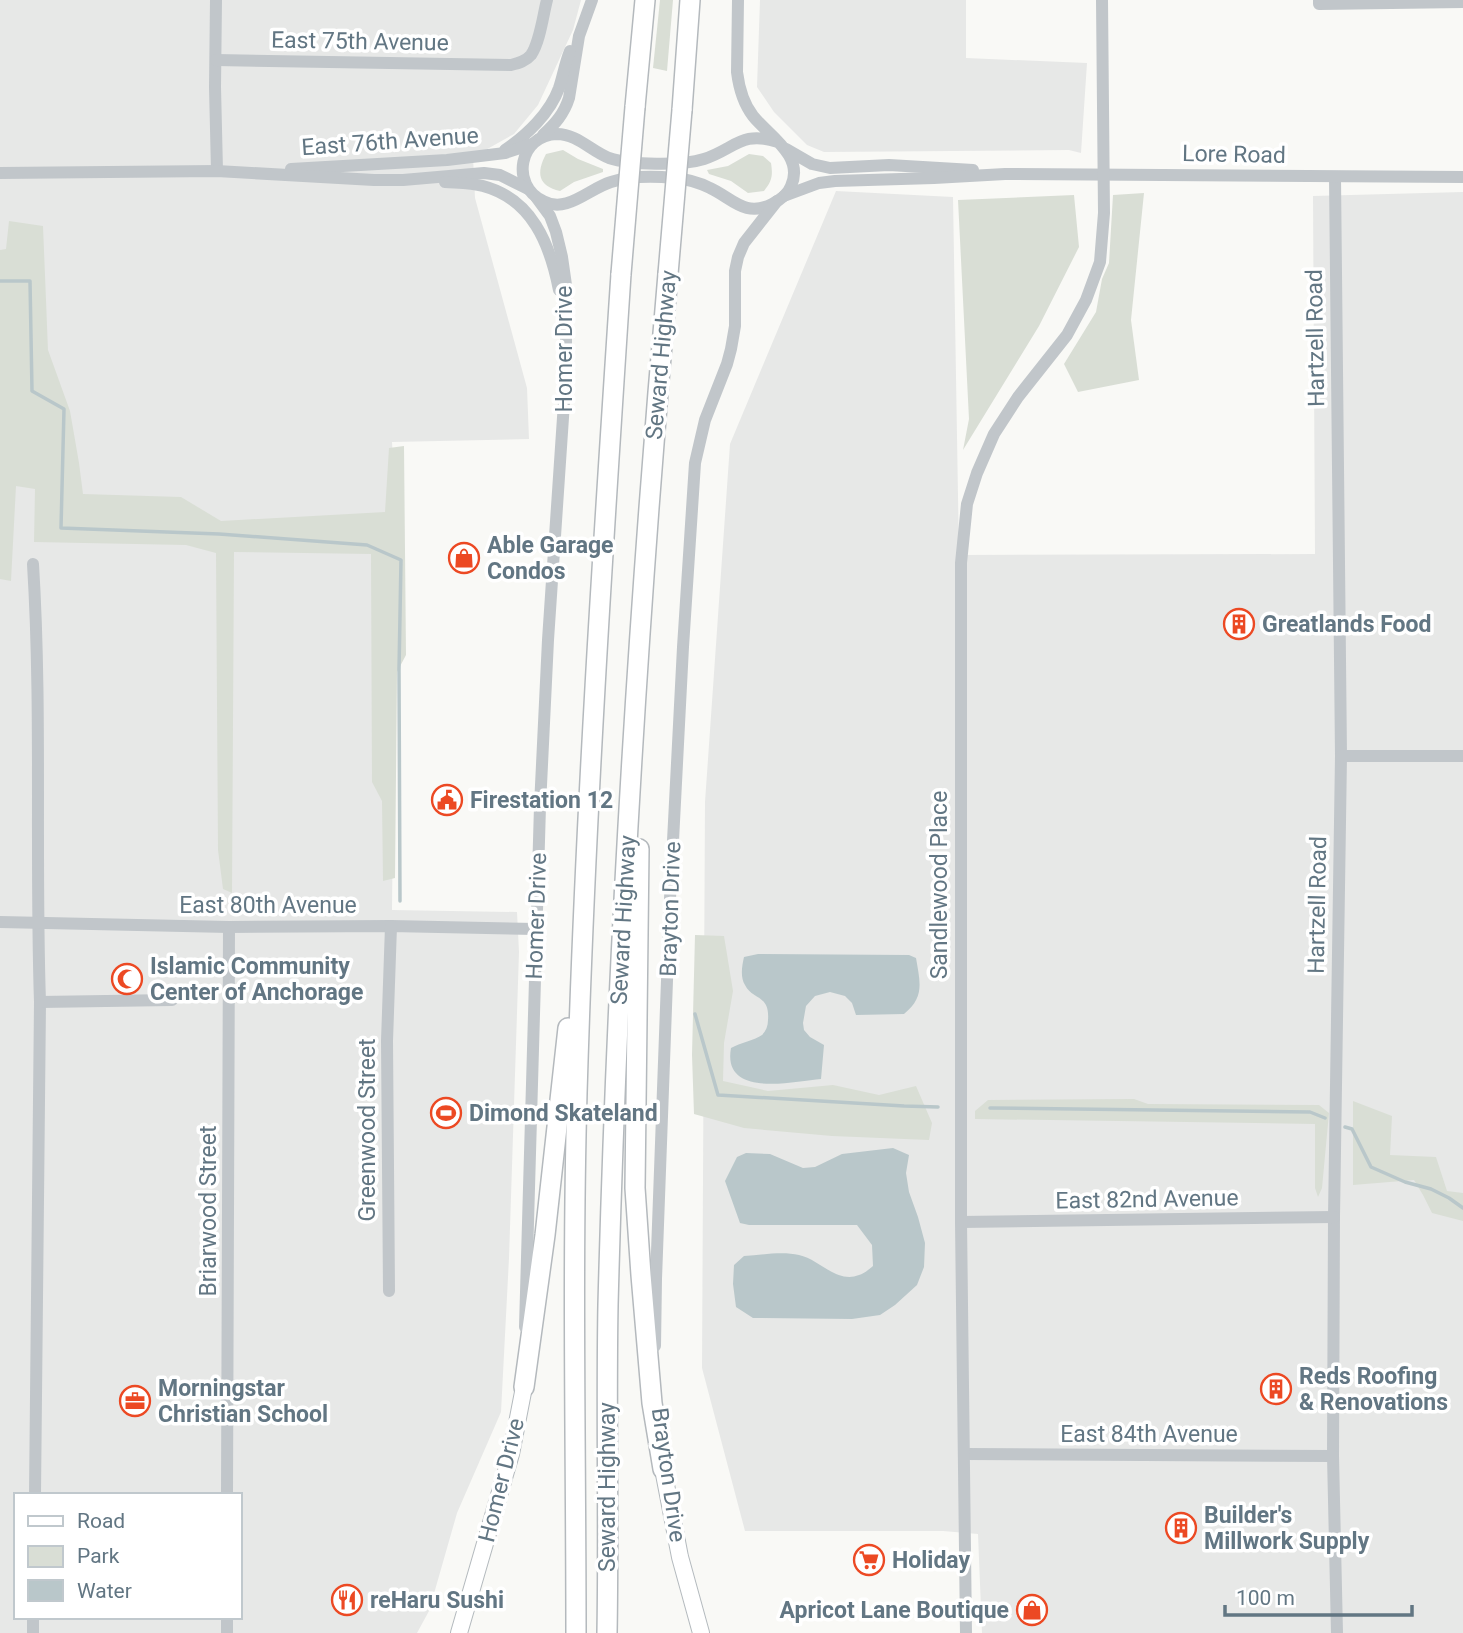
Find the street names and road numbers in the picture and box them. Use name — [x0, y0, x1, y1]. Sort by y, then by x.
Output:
street label: East 75th Avenue — [271, 26, 449, 57]
street label: East 76th Avenue — [300, 122, 480, 161]
street label: Lore Road — [1182, 140, 1286, 169]
street label: Seward Highway — [641, 269, 682, 441]
street label: Hartzell Road — [1301, 269, 1330, 407]
street label: Homer Drive — [551, 285, 578, 413]
street label: Sandlewood Place — [926, 791, 953, 979]
street label: Seward Highway — [606, 834, 641, 1006]
street label: Hartzell Road — [1303, 836, 1332, 974]
street label: Brayton Drive — [655, 841, 686, 977]
street label: Homer Drive — [521, 852, 552, 980]
street label: East 80th Avenue — [179, 892, 357, 919]
street label: Greenwood Street — [354, 1038, 381, 1222]
street label: Briarwood Street — [195, 1125, 222, 1297]
street label: East 82nd Avenue — [1055, 1184, 1239, 1215]
street label: Seward Highway — [594, 1402, 621, 1572]
street label: Brayton Drive — [646, 1406, 691, 1544]
street label: Homer Drive — [473, 1415, 530, 1545]
street label: East 84th Avenue — [1060, 1421, 1238, 1448]

